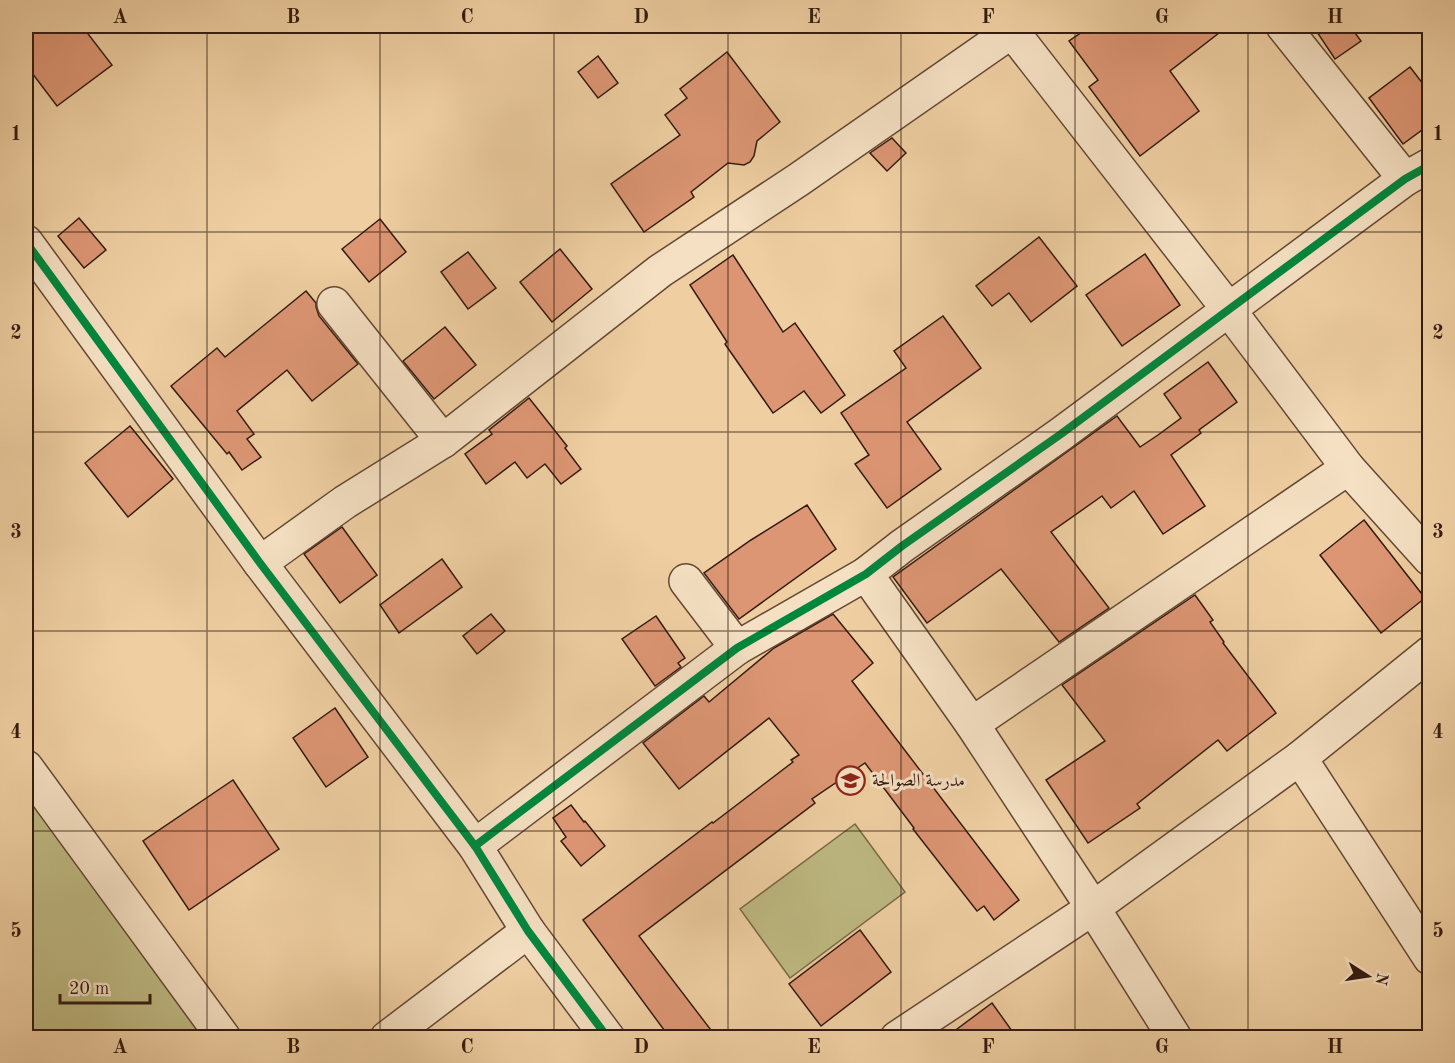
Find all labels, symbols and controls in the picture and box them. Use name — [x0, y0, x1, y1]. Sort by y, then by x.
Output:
text: A — [112, 8, 128, 28]
text: B — [286, 8, 300, 28]
text: C — [460, 8, 474, 28]
text: D — [633, 8, 649, 28]
text: E — [807, 8, 821, 28]
text: F — [981, 8, 995, 28]
text: G — [1155, 8, 1169, 28]
text: H — [1327, 8, 1343, 28]
text: 1 — [10, 125, 22, 145]
text: 1 — [1432, 125, 1444, 145]
text: 2 — [10, 324, 22, 344]
text: 2 — [1432, 324, 1444, 344]
text: 3 — [10, 523, 22, 543]
text: 3 — [1432, 523, 1444, 543]
text: 4 — [10, 723, 22, 743]
text: 4 — [1432, 723, 1444, 743]
school or university icon: مدرسة الصوالحة — [835, 764, 867, 796]
place label: مدرسة الصوالحة — [872, 772, 965, 791]
text: 5 — [10, 921, 22, 942]
text: 5 — [1432, 921, 1444, 942]
north arrow — [1338, 946, 1398, 1006]
scale bar — [60, 967, 150, 1005]
text: N — [1371, 971, 1390, 987]
text: 20 m — [69, 980, 109, 998]
text: A — [112, 1038, 128, 1058]
text: B — [286, 1038, 300, 1058]
text: C — [460, 1038, 474, 1058]
text: D — [633, 1038, 649, 1058]
text: E — [807, 1038, 821, 1058]
text: F — [981, 1038, 995, 1058]
text: G — [1155, 1038, 1169, 1058]
text: H — [1327, 1038, 1343, 1058]

